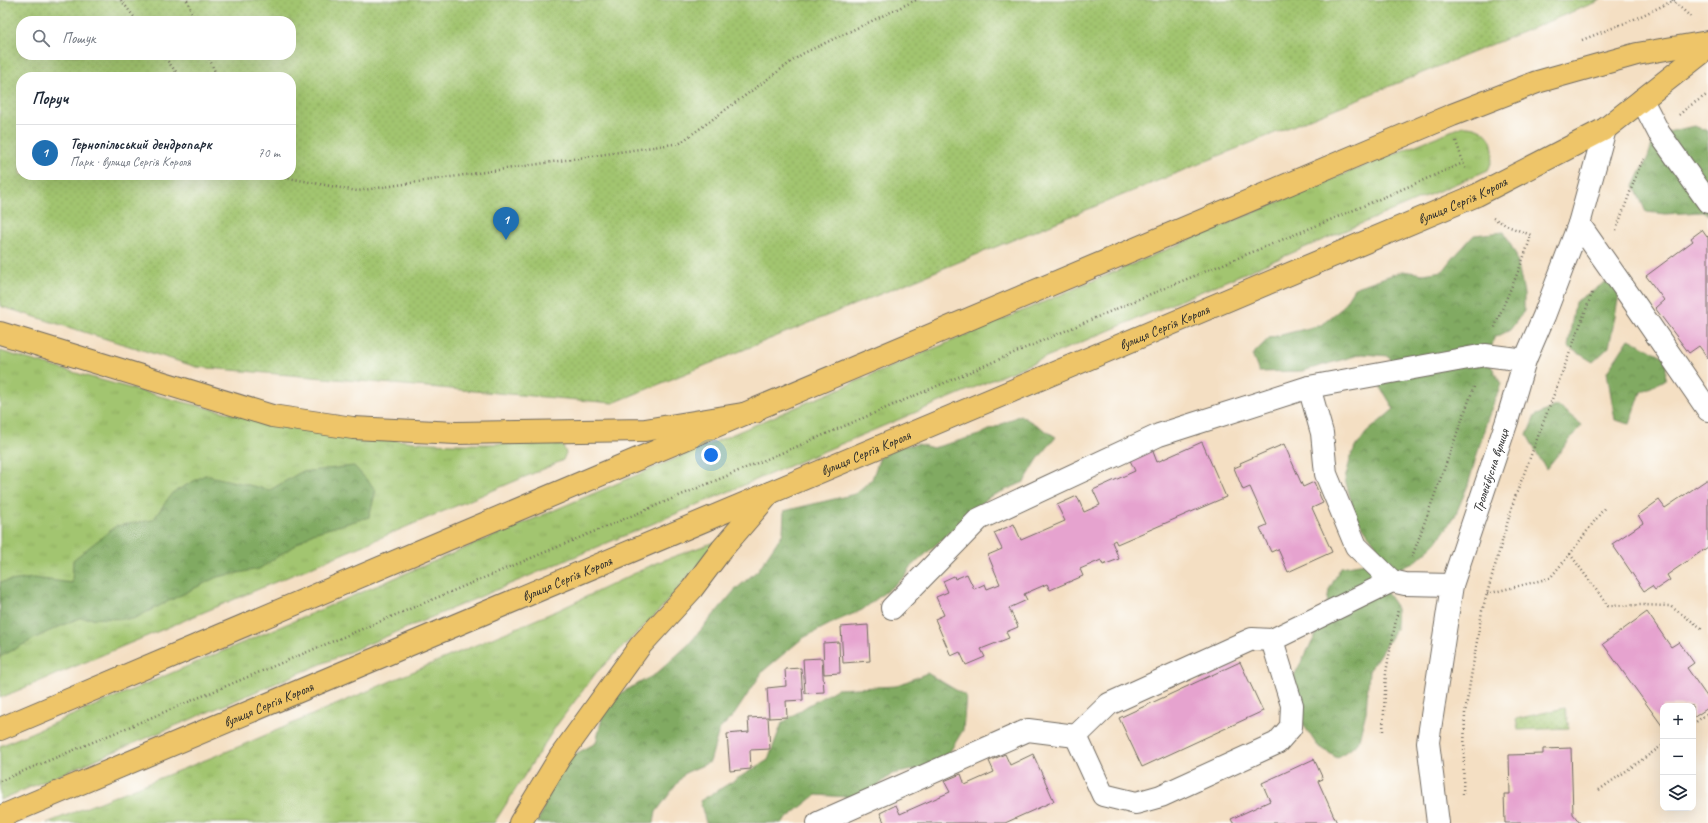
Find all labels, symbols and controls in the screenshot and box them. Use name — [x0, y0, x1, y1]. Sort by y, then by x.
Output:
search box — [16, 16, 296, 60]
icon: search — [30, 27, 52, 49]
text: Пошук — [62, 29, 95, 48]
text: Поруч — [32, 88, 68, 109]
text: Тернопільський дендропарк — [70, 135, 211, 154]
text: 1 — [42, 145, 48, 161]
text: 70 m — [258, 145, 280, 161]
text: Парк · вулиця Сергія Короля — [70, 154, 191, 170]
street label: вулиця Сергія Короля — [1415, 173, 1511, 228]
pin: 1 — [493, 207, 519, 240]
street label: вулиця Сергія Короля — [1117, 300, 1213, 354]
street label: Тролейбусна вулиця — [1469, 425, 1513, 515]
street label: вулиця Сергія Короля — [818, 426, 914, 479]
your location — [701, 445, 721, 465]
street label: вулиця Сергія Короля — [519, 552, 615, 605]
street label: вулиця Сергія Короля — [221, 678, 317, 731]
map controls — [1660, 703, 1696, 811]
button: + — [1660, 703, 1696, 739]
button: − — [1660, 739, 1696, 775]
button: layers — [1660, 775, 1696, 811]

